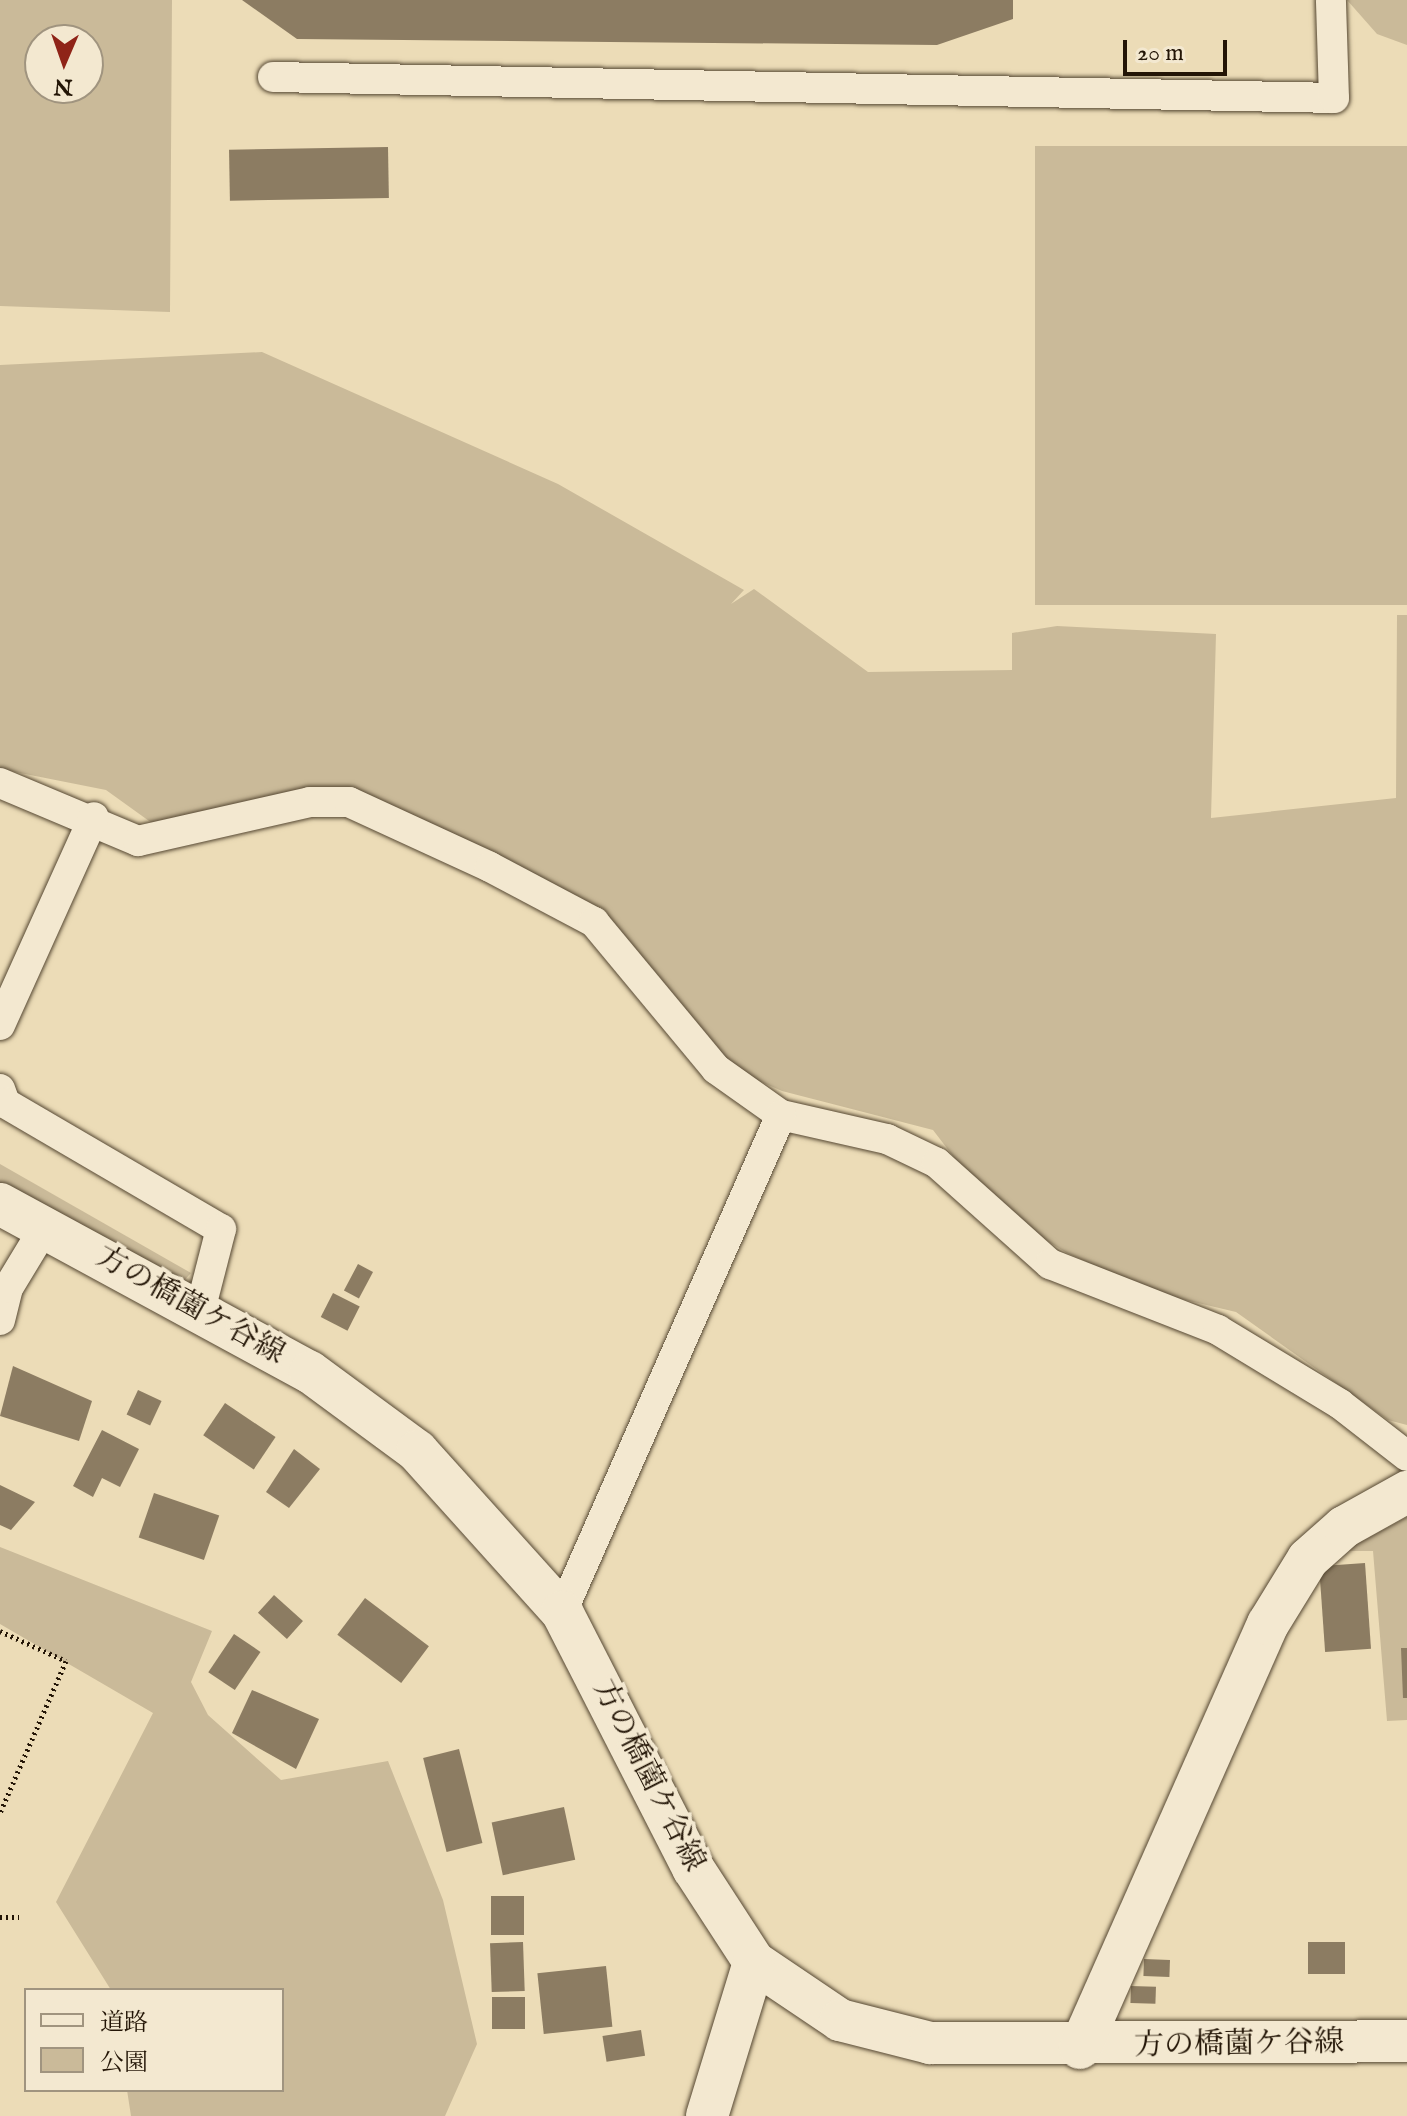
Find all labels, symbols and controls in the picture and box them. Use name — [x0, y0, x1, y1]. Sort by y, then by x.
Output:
north arrow — [24, 24, 104, 104]
scale bar — [1127, 24, 1231, 74]
text: 20 m — [1137, 38, 1184, 69]
text: N — [53, 72, 73, 100]
street label: 方の橋薗ケ谷線 — [89, 1239, 291, 1373]
street label: 方の橋薗ケ谷線 — [584, 1674, 712, 1878]
legend — [24, 1988, 284, 2092]
text: 道路 — [100, 2008, 148, 2039]
street label: 方の橋薗ケ谷線 — [1134, 2025, 1344, 2065]
text: 公園 — [100, 2048, 148, 2079]

